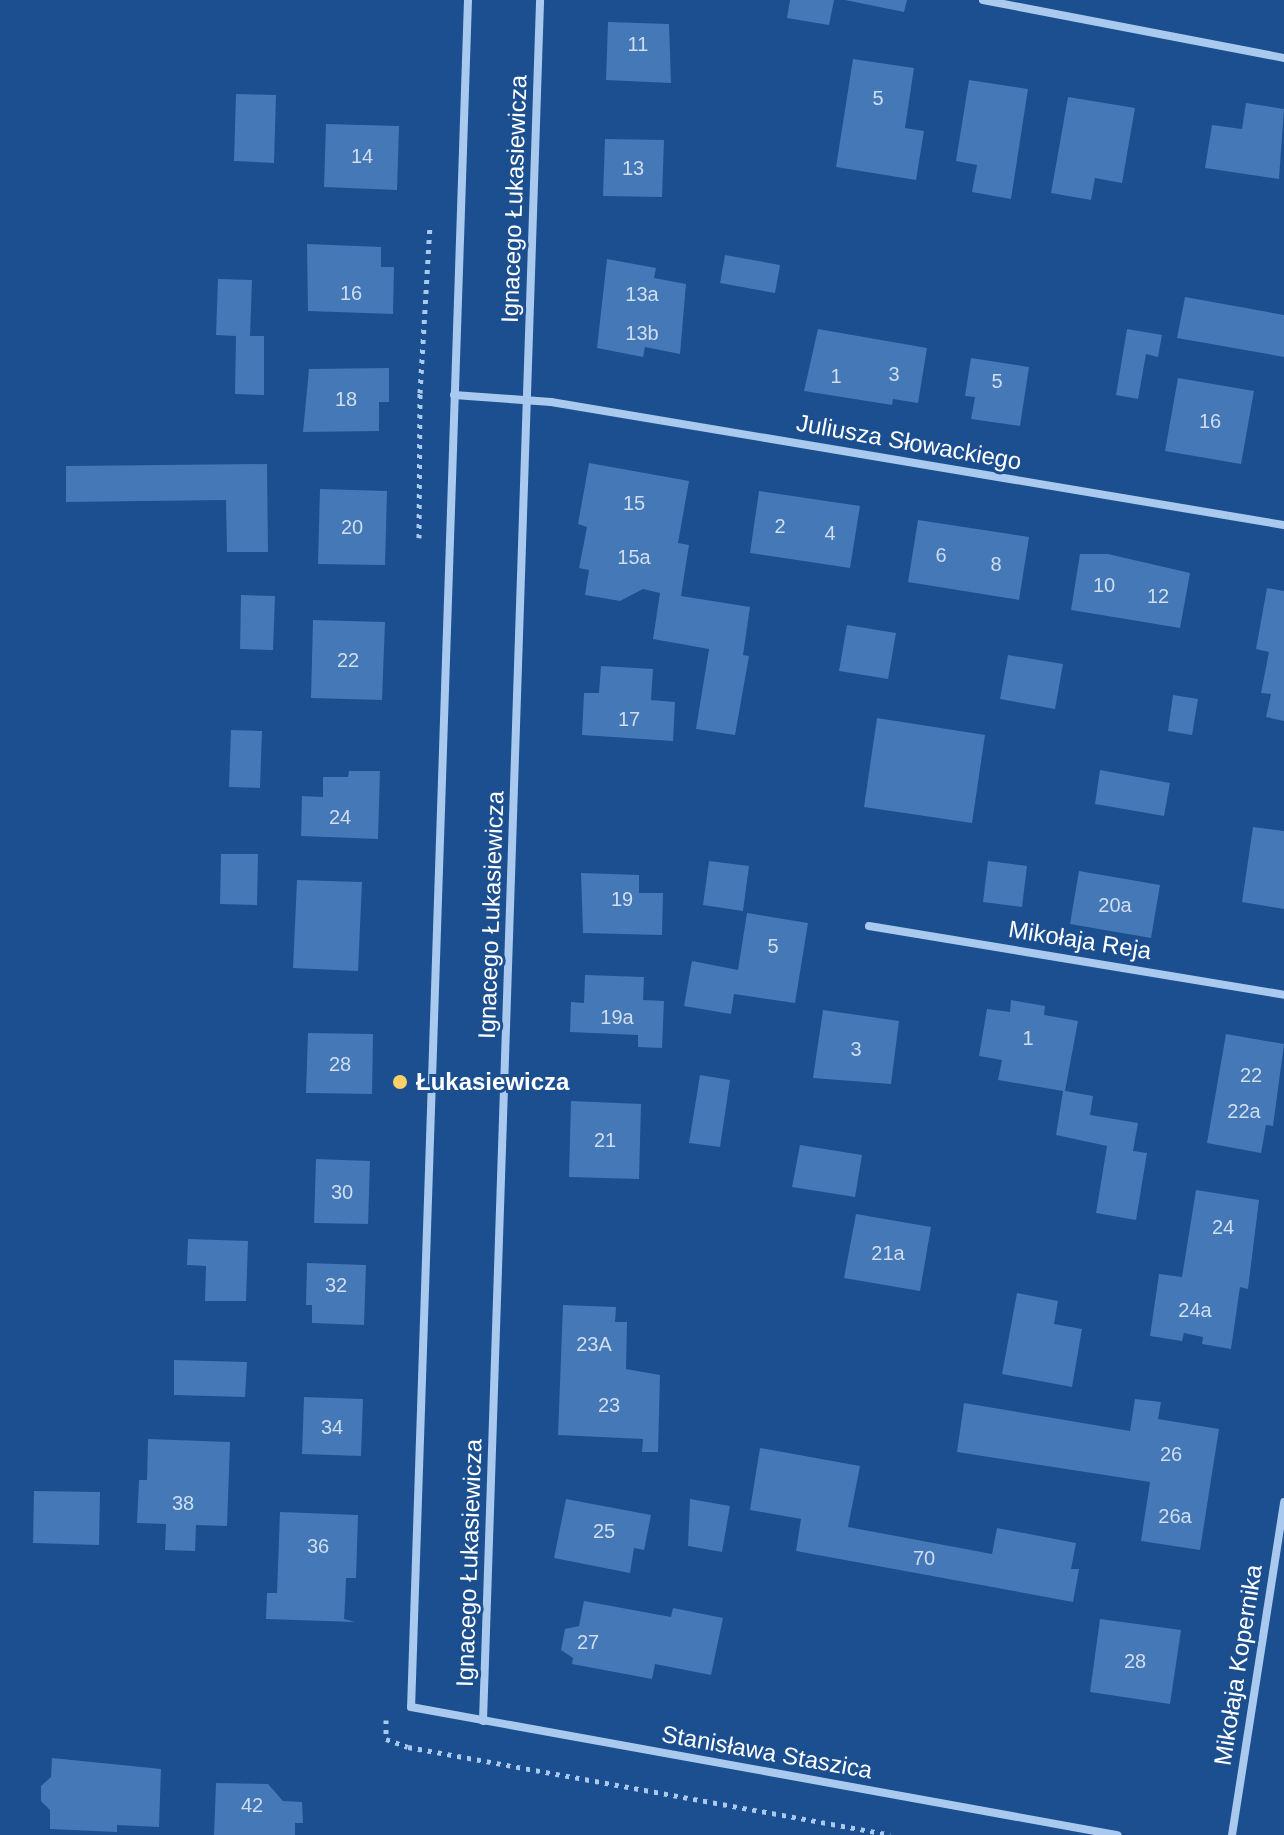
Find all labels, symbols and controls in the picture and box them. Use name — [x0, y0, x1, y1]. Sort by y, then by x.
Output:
house number: 11 — [628, 32, 648, 56]
street label: Ignacego Łukasiewicza — [495, 74, 533, 324]
house number: 5 — [872, 86, 884, 110]
house number: 14 — [351, 144, 373, 168]
house number: 13 — [622, 156, 644, 180]
house number: 16 — [340, 281, 362, 305]
house number: 13a — [625, 282, 659, 306]
house number: 13b — [625, 321, 659, 345]
house number: 3 — [888, 362, 900, 386]
house number: 1 — [830, 364, 842, 388]
house number: 5 — [991, 369, 1003, 393]
house number: 18 — [335, 387, 357, 411]
street label: Juliusza Słowackiego — [794, 408, 1024, 476]
house number: 16 — [1199, 409, 1221, 433]
house number: 15 — [623, 491, 645, 515]
house number: 2 — [774, 514, 786, 538]
house number: 20 — [341, 515, 363, 539]
house number: 4 — [824, 521, 836, 545]
house number: 6 — [935, 543, 947, 567]
house number: 15a — [617, 545, 651, 569]
house number: 8 — [990, 552, 1002, 576]
house number: 10 — [1093, 573, 1115, 597]
house number: 12 — [1147, 584, 1169, 608]
house number: 22 — [337, 648, 359, 672]
house number: 17 — [618, 707, 640, 731]
street label: Ignacego Łukasiewicza — [472, 790, 510, 1040]
house number: 24 — [329, 805, 351, 829]
house number: 19 — [611, 887, 633, 911]
house number: 20a — [1098, 893, 1132, 917]
street label: Mikołaja Reja — [1007, 915, 1153, 965]
house number: 5 — [767, 934, 779, 958]
house number: 19a — [600, 1005, 634, 1029]
house number: 1 — [1022, 1026, 1034, 1050]
house number: 3 — [850, 1037, 862, 1061]
house number: 28 — [329, 1052, 351, 1076]
house number: 22 — [1240, 1063, 1262, 1087]
place label: Łukasiewicza — [416, 1068, 569, 1096]
marker: Łukasiewicza — [391, 1073, 409, 1091]
house number: 22a — [1227, 1099, 1261, 1123]
house number: 21 — [594, 1128, 616, 1152]
house number: 30 — [331, 1180, 353, 1204]
house number: 24 — [1212, 1215, 1234, 1239]
house number: 21a — [871, 1241, 905, 1265]
house number: 32 — [325, 1273, 347, 1297]
house number: 24a — [1178, 1298, 1212, 1322]
house number: 23A — [576, 1332, 612, 1356]
house number: 23 — [598, 1393, 620, 1417]
house number: 34 — [321, 1415, 343, 1439]
street label: Ignacego Łukasiewicza — [450, 1438, 488, 1688]
house number: 26 — [1160, 1442, 1182, 1466]
house number: 38 — [172, 1491, 194, 1515]
house number: 26a — [1158, 1504, 1192, 1528]
house number: 25 — [593, 1519, 615, 1543]
house number: 36 — [307, 1534, 329, 1558]
house number: 70 — [913, 1546, 935, 1570]
street label: Mikołaja Kopernika — [1208, 1563, 1268, 1767]
house number: 27 — [577, 1630, 599, 1654]
house number: 28 — [1124, 1649, 1146, 1673]
street label: Stanisława Staszica — [659, 1719, 875, 1785]
house number: 42 — [241, 1793, 263, 1817]

